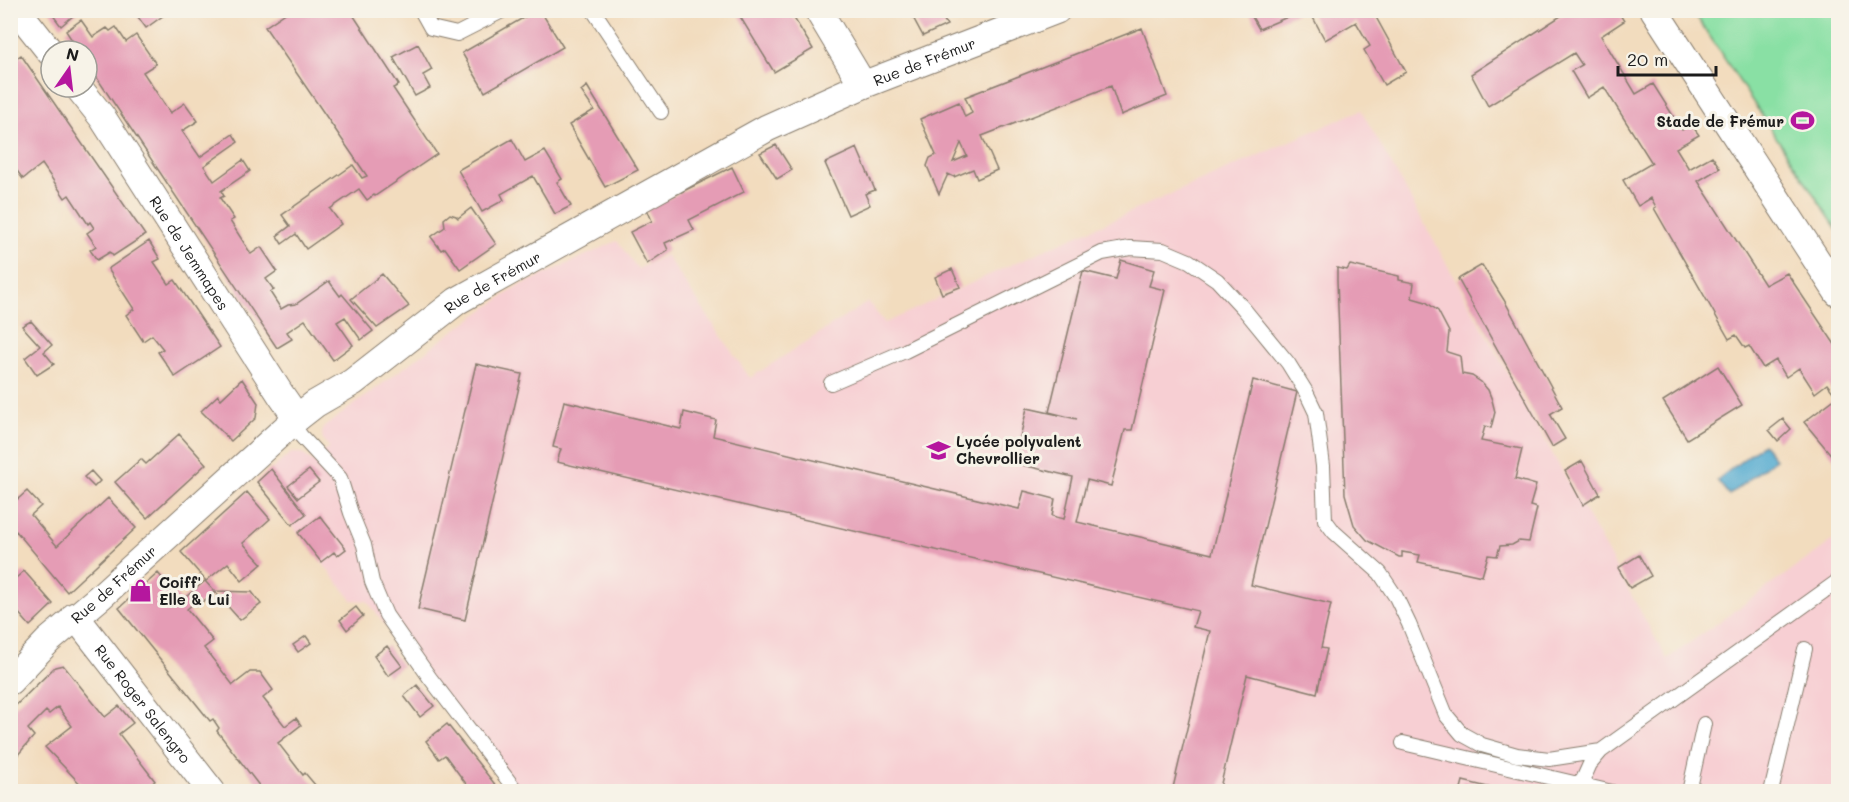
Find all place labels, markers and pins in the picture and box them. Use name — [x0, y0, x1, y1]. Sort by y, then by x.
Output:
sports icon: Stade de Frémur — [1789, 108, 1815, 134]
place label: Stade de Frémur — [1656, 111, 1784, 131]
place label: Lycée polyvalent Chevrollier — [956, 431, 1082, 468]
school or university icon: Lycée polyvalent Chevrollier — [925, 437, 951, 463]
place label: Coiff' Elle & Lui — [159, 572, 230, 609]
shop icon: Coiff' Elle & Lui — [128, 578, 154, 604]

